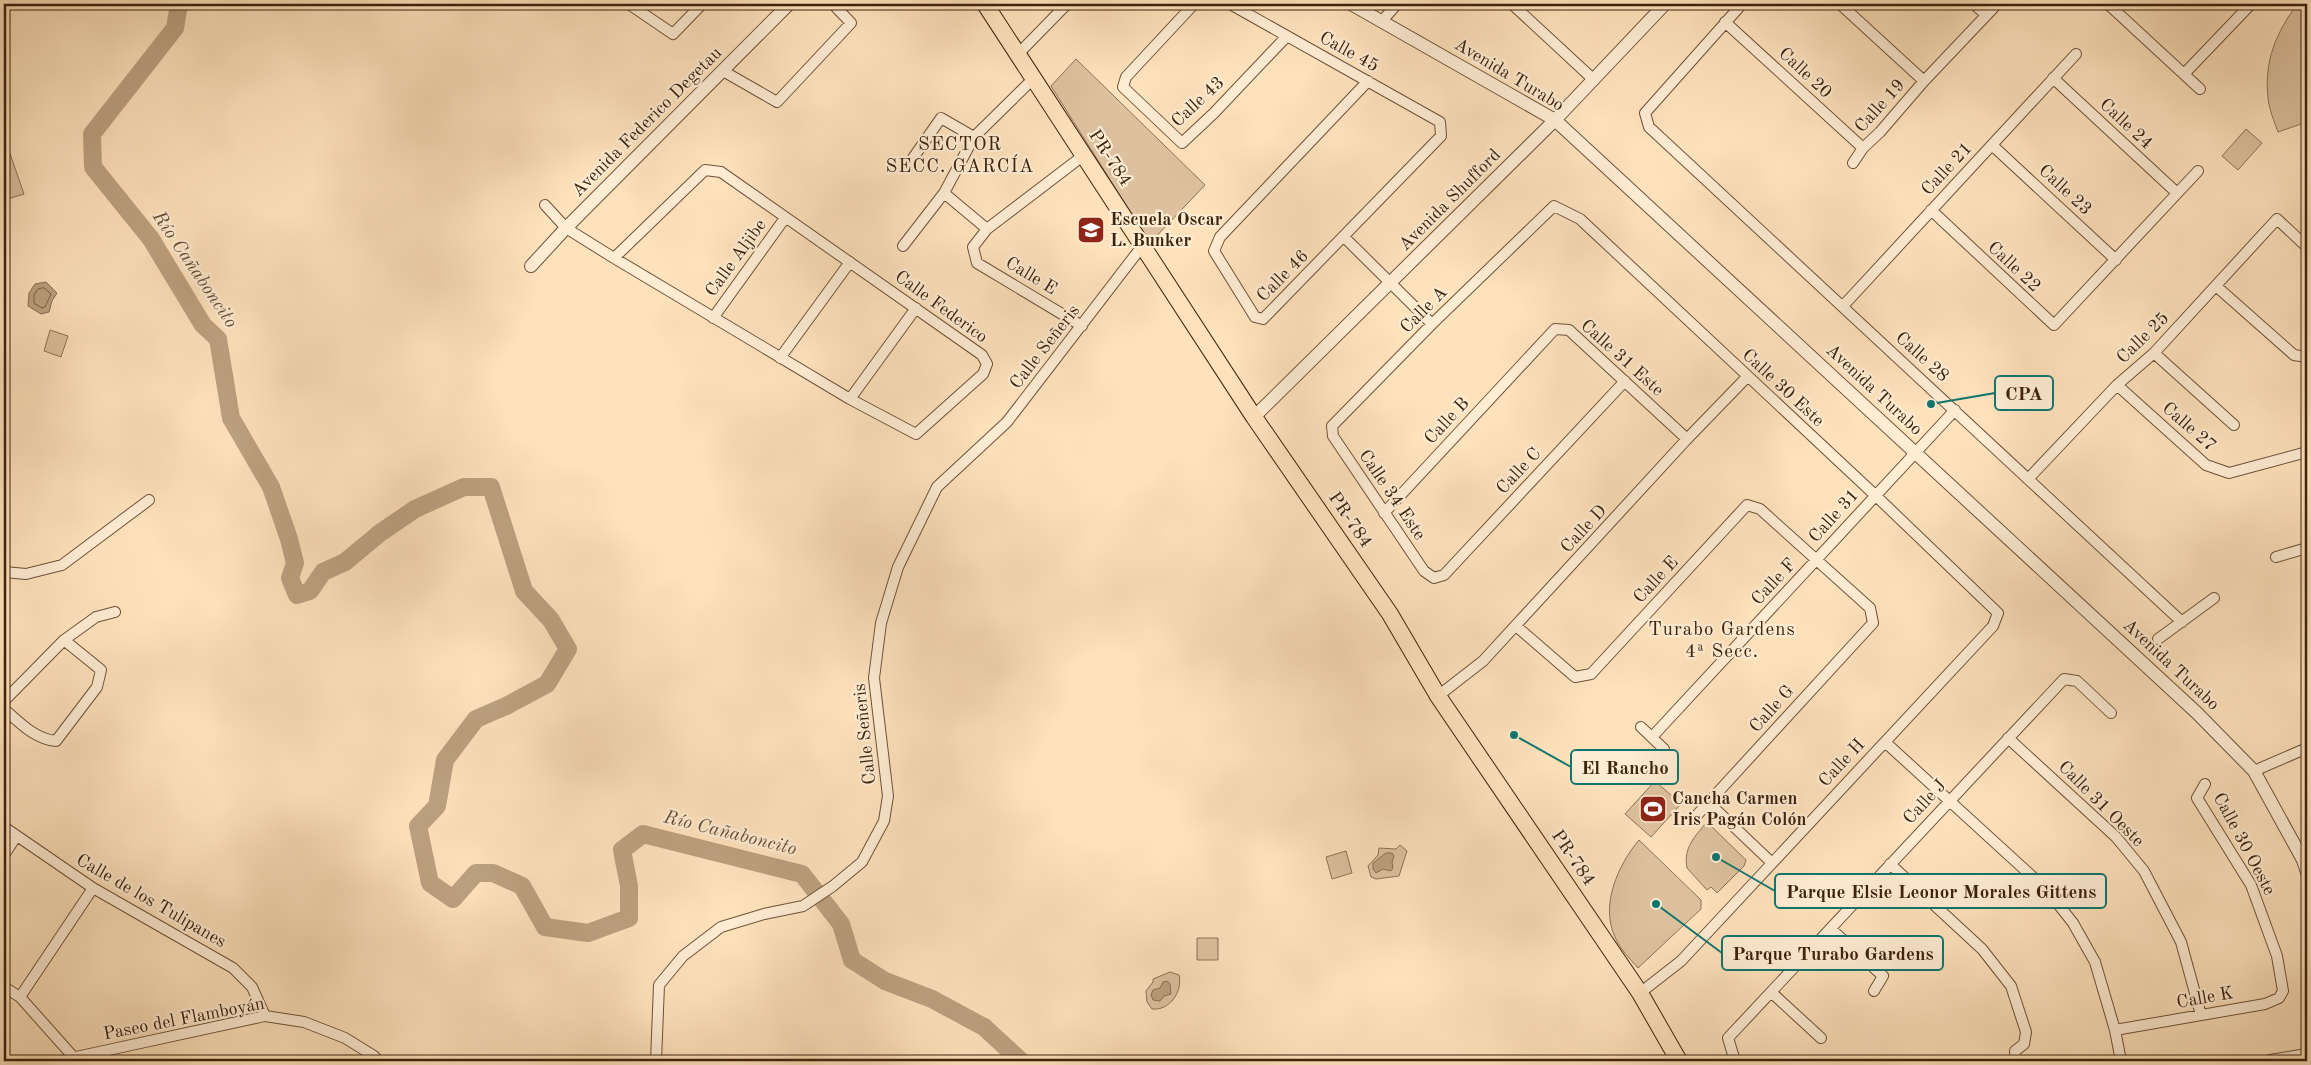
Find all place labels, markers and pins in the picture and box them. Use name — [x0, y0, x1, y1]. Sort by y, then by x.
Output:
place label: Escuela Oscar L. Bunker — [1110, 211, 1223, 250]
school or university icon: Escuela Oscar L. Bunker — [1076, 215, 1106, 245]
callout: CPA — [1995, 376, 2053, 410]
callout: El Rancho — [1571, 750, 1678, 784]
place label: Cancha Carmen Iris Pagán Colón — [1672, 790, 1807, 829]
sports icon: Cancha Carmen Iris Pagán Colón — [1638, 794, 1668, 824]
callout: Parque Elsie Leonor Morales Gittens — [1775, 874, 2106, 908]
callout: Parque Turabo Gardens — [1722, 936, 1943, 970]

